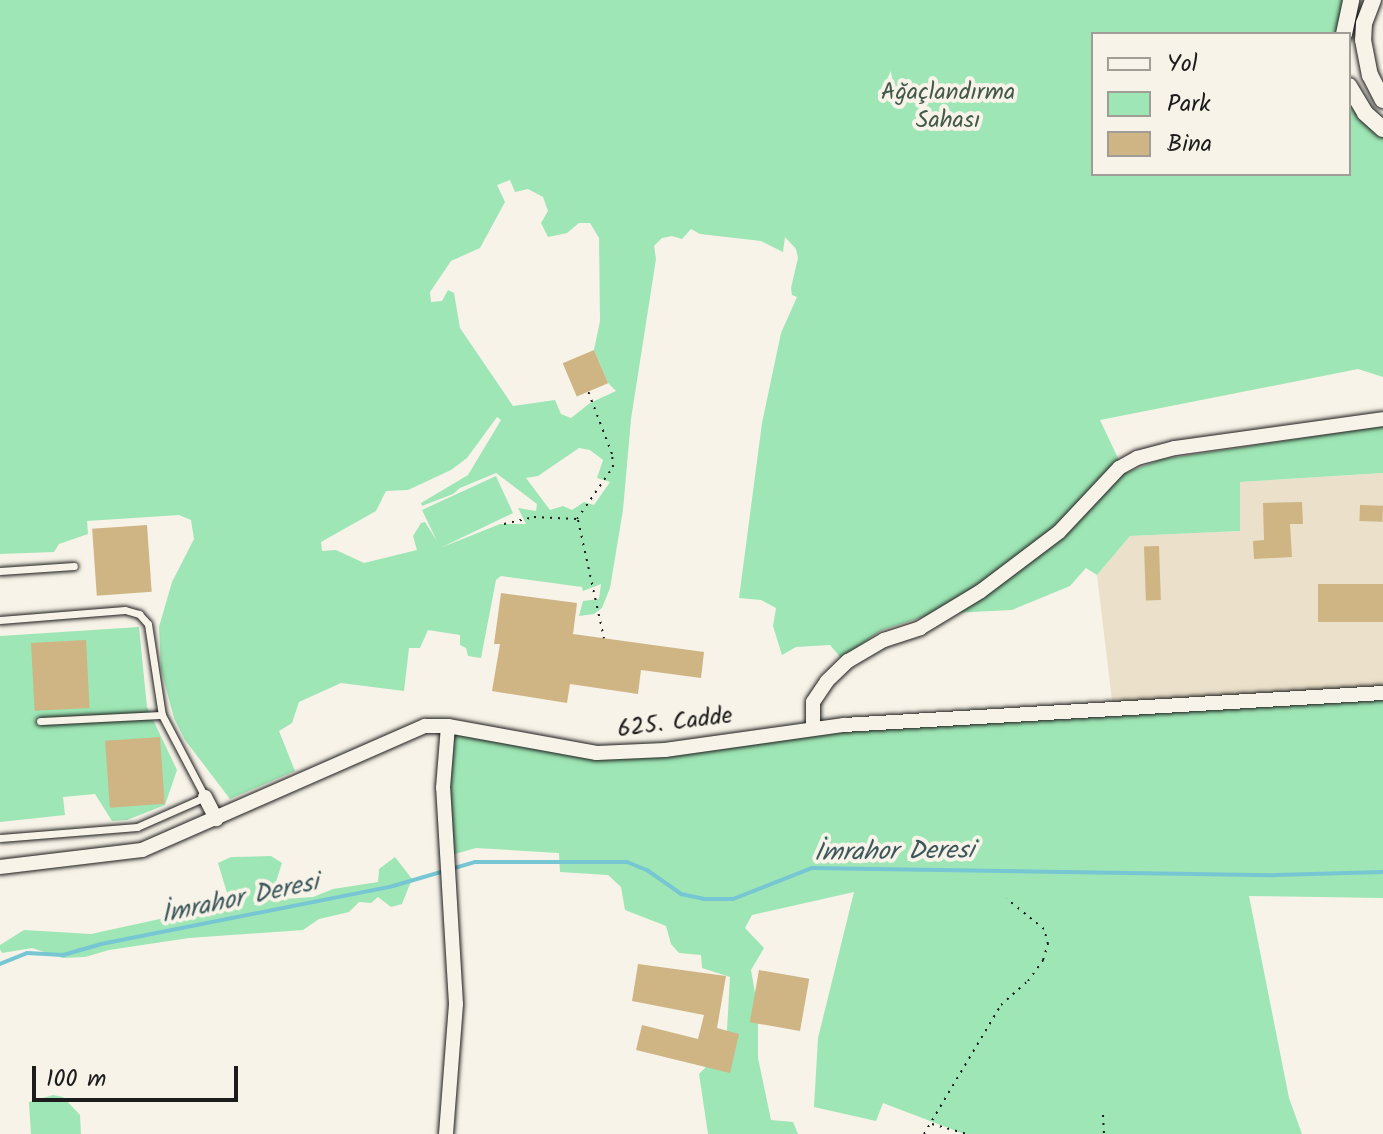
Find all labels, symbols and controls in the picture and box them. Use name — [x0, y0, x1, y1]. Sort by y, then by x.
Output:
legend — [1091, 32, 1351, 176]
text: Yol — [1167, 45, 1198, 84]
park label: Ağaçlandırma Sahası — [881, 79, 1015, 135]
text: Park — [1167, 85, 1211, 124]
text: Bina — [1167, 125, 1212, 164]
street label: 625. Cadde — [616, 702, 734, 744]
water label: İmrahor Deresi — [814, 836, 974, 870]
water label: İmrahor Deresi — [158, 868, 322, 932]
scale bar — [36, 1050, 242, 1100]
text: 100 m — [46, 1060, 106, 1099]

